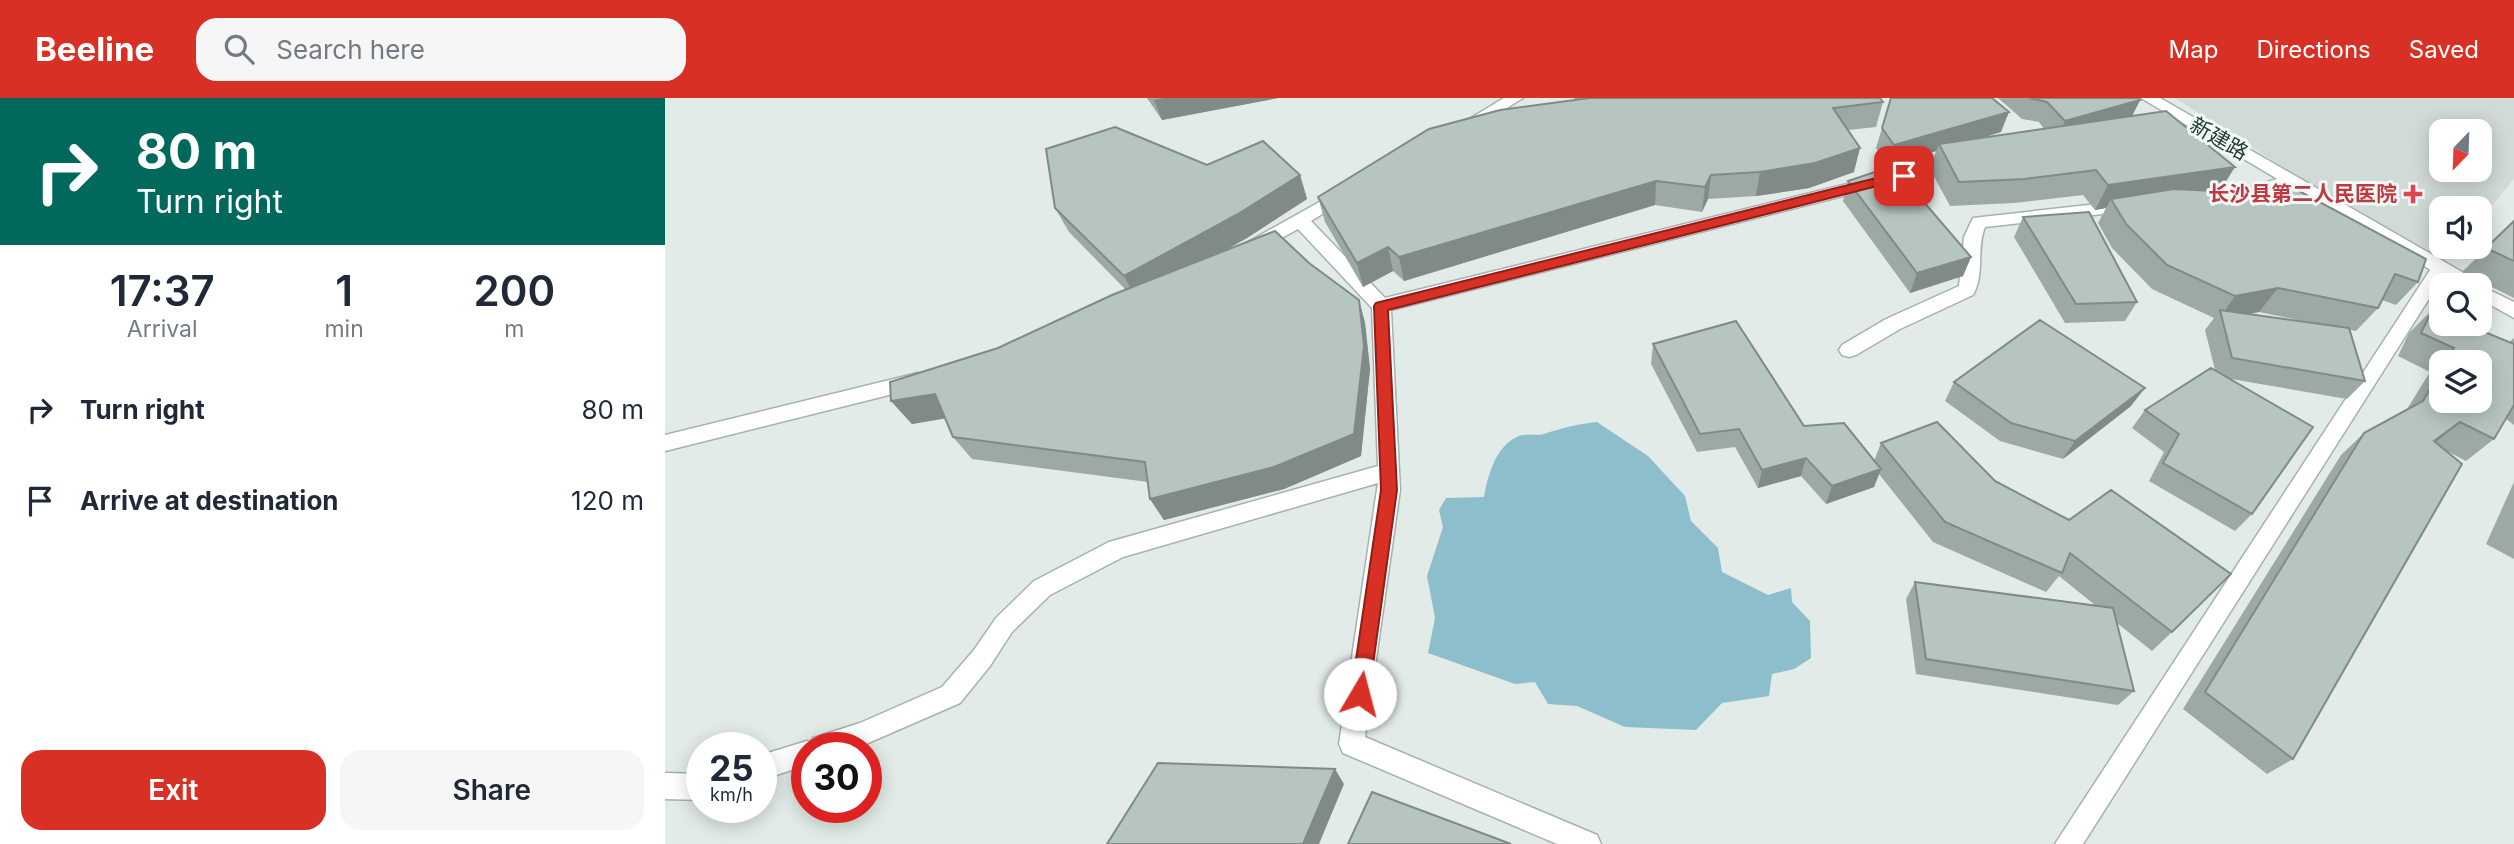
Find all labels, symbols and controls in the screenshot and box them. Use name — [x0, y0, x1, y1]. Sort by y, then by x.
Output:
search box — [196, 18, 686, 81]
text: Beeline — [35, 29, 154, 69]
icon: search — [220, 30, 258, 68]
text: Search here — [276, 34, 425, 65]
text: Map — [2169, 35, 2218, 64]
text: Directions — [2256, 35, 2371, 64]
text: Saved — [2409, 35, 2479, 64]
street label: 新建路 — [2186, 112, 2253, 165]
north arrow — [2429, 119, 2492, 182]
map controls — [2429, 119, 2492, 413]
text: 80 m — [136, 122, 257, 181]
icon: right — [21, 126, 112, 217]
pin — [1874, 146, 1934, 206]
icon: arrive — [1885, 157, 1923, 195]
place label: 长沙县第二人民医院 — [2208, 181, 2397, 206]
text: Turn right — [136, 182, 283, 221]
marker: 长沙县第二人民医院 — [2403, 184, 2423, 204]
button: sound — [2429, 196, 2492, 259]
text: 17:37 — [110, 265, 215, 316]
text: 1 — [335, 265, 353, 316]
text: 200 — [474, 265, 555, 316]
button: search — [2429, 273, 2492, 336]
text: Arrival — [127, 315, 198, 343]
text: min — [324, 315, 364, 343]
text: m — [504, 315, 524, 343]
button: layers — [2429, 350, 2492, 413]
icon: right — [21, 391, 59, 429]
text: Turn right — [80, 394, 205, 425]
text: 80 m — [581, 394, 644, 425]
icon: arrive — [21, 482, 59, 520]
text: Arrive at destination — [80, 485, 339, 516]
text: 120 m — [571, 485, 644, 516]
position arrow — [1323, 657, 1397, 731]
speed limit sign: 30 — [791, 732, 882, 823]
text: 25 — [709, 747, 754, 789]
button: Exit — [21, 750, 326, 830]
button: Share — [340, 750, 644, 830]
text: km/h — [710, 784, 753, 805]

